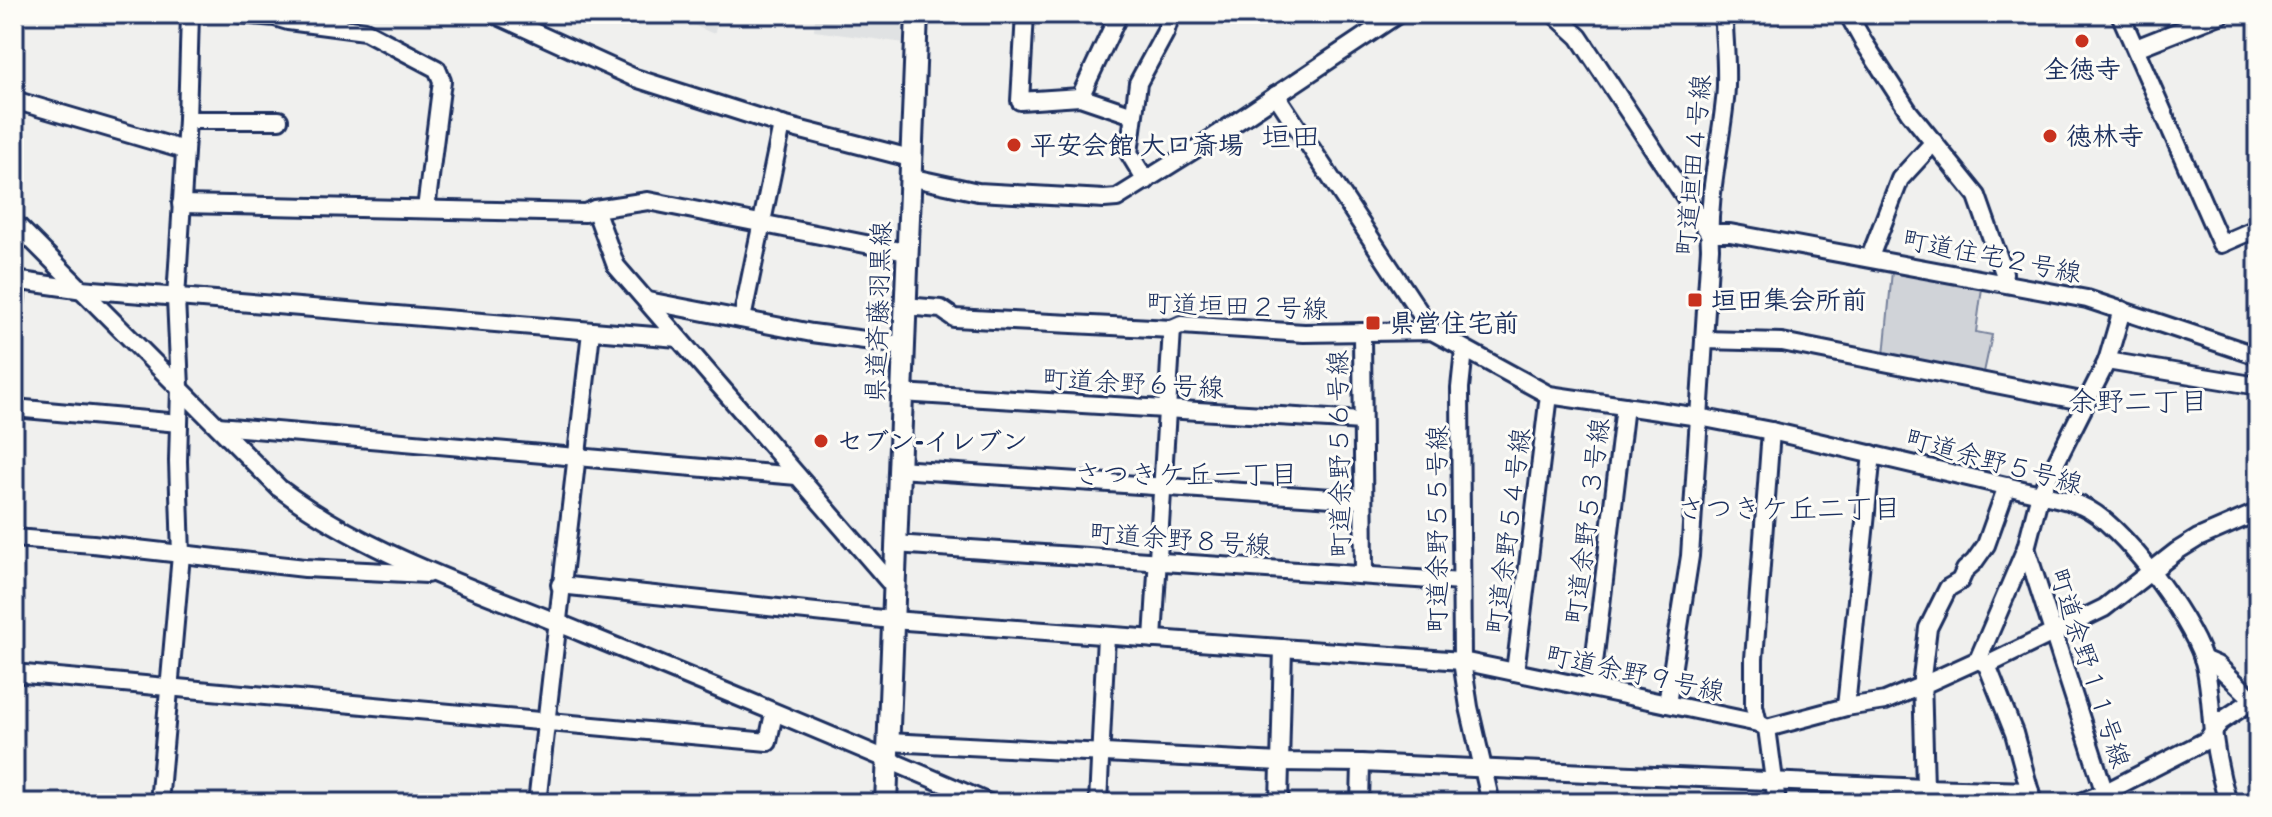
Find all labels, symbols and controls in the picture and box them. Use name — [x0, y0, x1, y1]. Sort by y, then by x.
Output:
marker: 全徳寺 — [2073, 32, 2091, 50]
place label: 全徳寺 — [2043, 54, 2121, 91]
street label: 町道垣田４号線 — [1670, 73, 1723, 258]
district label: 垣田 — [1261, 120, 1321, 163]
place label: 徳林寺 — [2066, 121, 2144, 158]
marker: 徳林寺 — [2041, 127, 2059, 145]
place label: 平安会館 大口斎場 — [1030, 130, 1244, 167]
marker: 平安会館 大口斎場 — [1005, 136, 1023, 154]
street label: 県道斉藤羽黒線 — [860, 221, 903, 404]
street label: 町道住宅２号線 — [1898, 224, 2084, 295]
place label: 垣田集会所前 — [1711, 285, 1867, 322]
street label: 町道垣田２号線 — [1145, 288, 1328, 331]
marker: 垣田集会所前 — [1686, 291, 1704, 309]
place label: 県営住宅前 — [1389, 308, 1519, 345]
marker: 県営住宅前 — [1364, 314, 1382, 332]
street label: 町道余野５６号線 — [1322, 350, 1363, 558]
street label: 町道余野６号線 — [1041, 363, 1225, 410]
district label: 余野二丁目 — [2068, 386, 2208, 426]
street label: 町道余野５３号線 — [1559, 416, 1622, 627]
street label: 町道余野５号線 — [1900, 423, 2086, 506]
street label: 町道余野５５号線 — [1422, 425, 1459, 633]
place label: セブン-イレブン — [837, 426, 1028, 463]
street label: 町道余野５４号線 — [1480, 426, 1543, 637]
marker: セブン-イレブン — [812, 432, 830, 450]
district label: さつきケ丘一丁目 — [1074, 459, 1298, 499]
district label: さつきケ丘二丁目 — [1677, 493, 1901, 533]
street label: 町道余野８号線 — [1088, 518, 1272, 567]
street label: 町道余野１１号線 — [2037, 564, 2136, 774]
street label: 町道余野９号線 — [1541, 639, 1727, 713]

